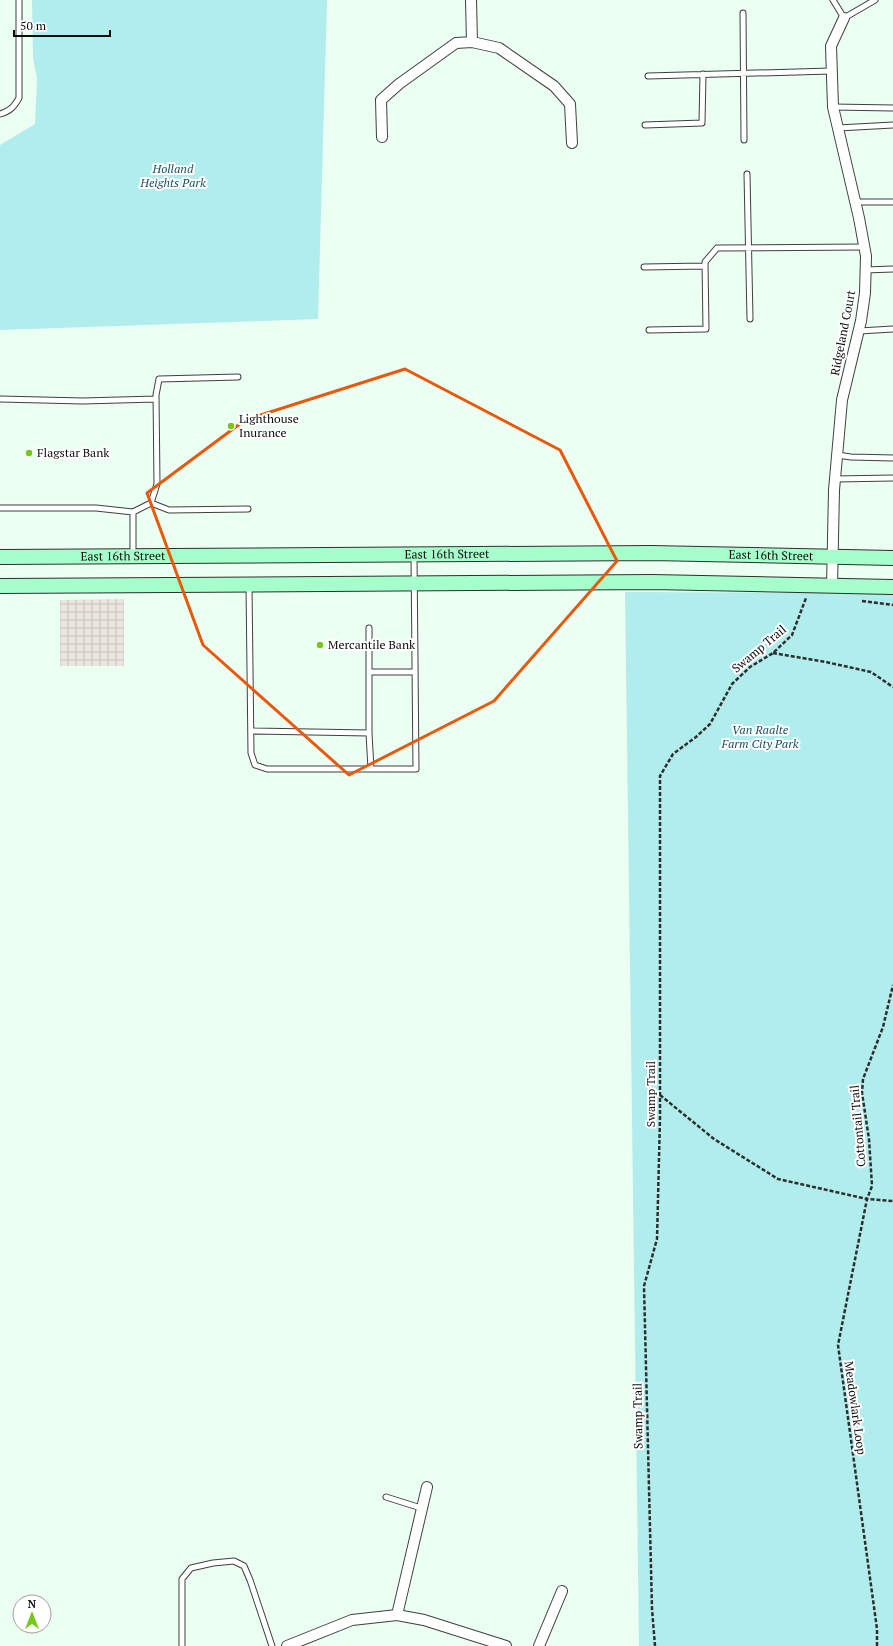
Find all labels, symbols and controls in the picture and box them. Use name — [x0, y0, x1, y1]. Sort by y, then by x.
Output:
scale bar — [14, 12, 110, 38]
text: 50 m — [20, 18, 47, 33]
park label: Holland Heights Park — [139, 161, 206, 190]
street label: Ridgeland Court — [827, 288, 858, 377]
place label: Lighthouse Inurance — [239, 411, 299, 440]
marker: Lighthouse Inurance — [226, 421, 236, 431]
place label: Flagstar Bank — [37, 445, 110, 460]
marker: Flagstar Bank — [24, 448, 34, 458]
street label: East 16th Street — [404, 546, 490, 562]
street label: East 16th Street — [728, 547, 814, 563]
street label: East 16th Street — [80, 548, 166, 564]
street label: Swamp Trail — [728, 621, 789, 676]
place label: Mercantile Bank — [328, 637, 416, 652]
marker: Mercantile Bank — [315, 640, 325, 650]
park label: Van Raalte Farm City Park — [720, 722, 799, 751]
street label: Swamp Trail — [643, 1060, 658, 1127]
street label: Cottontail Trail — [846, 1084, 869, 1168]
street label: Meadowlark Loop — [841, 1360, 870, 1456]
street label: Swamp Trail — [629, 1382, 646, 1449]
north arrow — [12, 1594, 52, 1634]
text: N — [28, 1597, 37, 1611]

